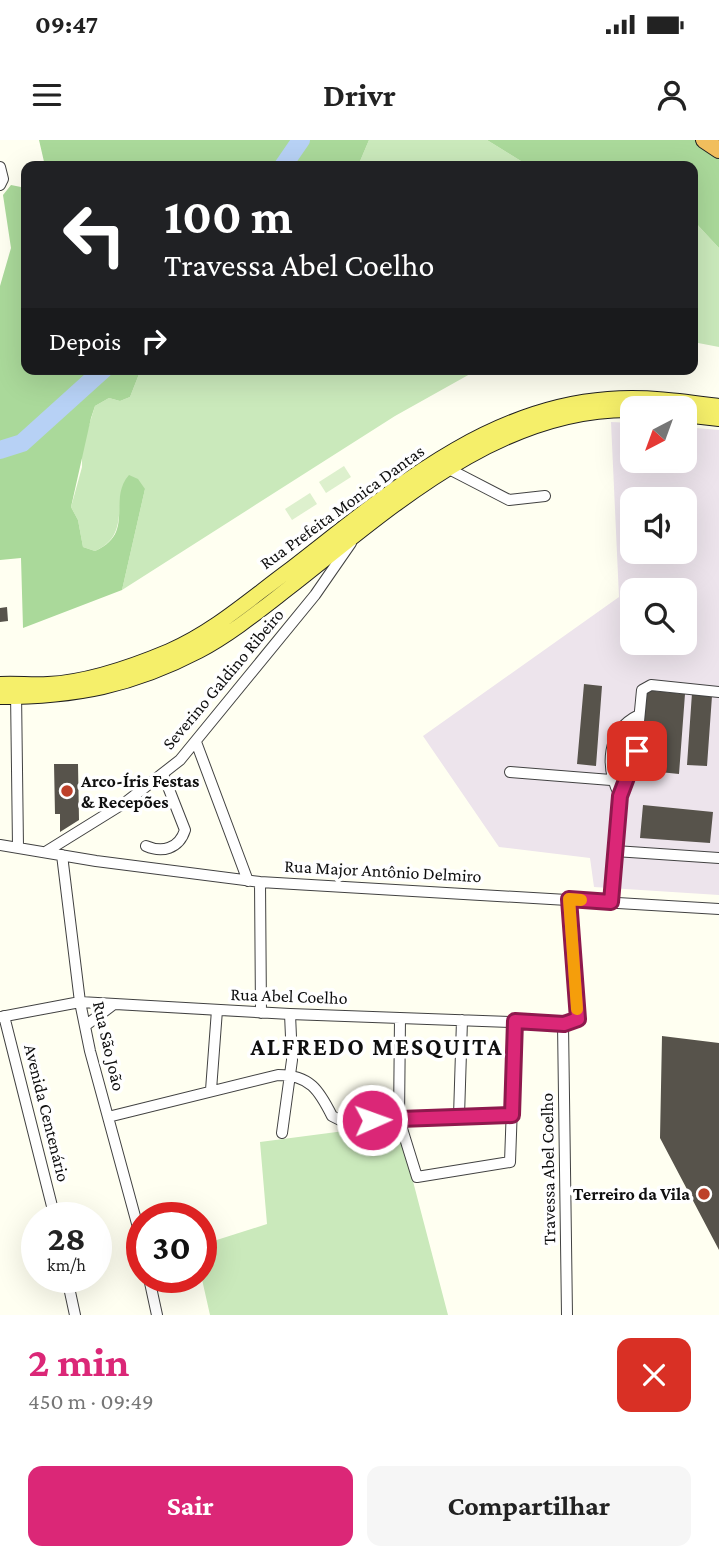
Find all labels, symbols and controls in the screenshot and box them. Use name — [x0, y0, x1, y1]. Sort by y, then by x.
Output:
text: 09:47 — [35, 10, 98, 39]
icon: menu — [28, 76, 66, 114]
icon: person — [653, 76, 691, 114]
text: Drivr — [323, 77, 396, 113]
icon: left — [49, 189, 140, 280]
text: 100 m — [164, 189, 293, 244]
text: Travessa Abel Coelho — [164, 247, 434, 283]
icon: right — [135, 322, 173, 360]
text: Depois — [49, 327, 121, 356]
north arrow — [620, 396, 696, 472]
map controls — [620, 396, 697, 655]
street label: Rua Prefeita Monica Dantas — [256, 441, 428, 573]
button: sound — [620, 487, 697, 564]
button: search — [620, 578, 697, 655]
street label: Severino Galdino Ribeiro — [158, 605, 288, 753]
pin — [607, 721, 667, 781]
icon: arrive — [618, 732, 656, 770]
place label: Arco-Íris Festas & Recepões — [80, 771, 199, 812]
marker: Arco-Íris Festas & Recepões — [59, 783, 75, 799]
street label: Rua Major Antônio Delmiro — [284, 856, 482, 887]
street label: Rua Abel Coelho — [230, 984, 348, 1008]
street label: Rua São João — [89, 999, 129, 1093]
district label: ALFREDO MESQUITA — [250, 1033, 503, 1060]
street label: Avenida Centenário — [20, 1042, 74, 1184]
position arrow — [335, 1083, 409, 1157]
street label: Travessa Abel Coelho — [537, 1093, 559, 1245]
place label: Terreiro da Vila — [573, 1184, 690, 1204]
marker: Terreiro da Vila — [696, 1186, 712, 1202]
speed limit sign: 30 — [126, 1202, 217, 1293]
text: 28 — [47, 1219, 86, 1258]
text: km/h — [47, 1255, 86, 1275]
text: 2 min — [28, 1338, 129, 1385]
button: close — [617, 1338, 691, 1412]
text: 450 m · 09:49 — [28, 1388, 154, 1414]
button: Sair — [28, 1466, 353, 1546]
button: Compartilhar — [367, 1466, 691, 1546]

